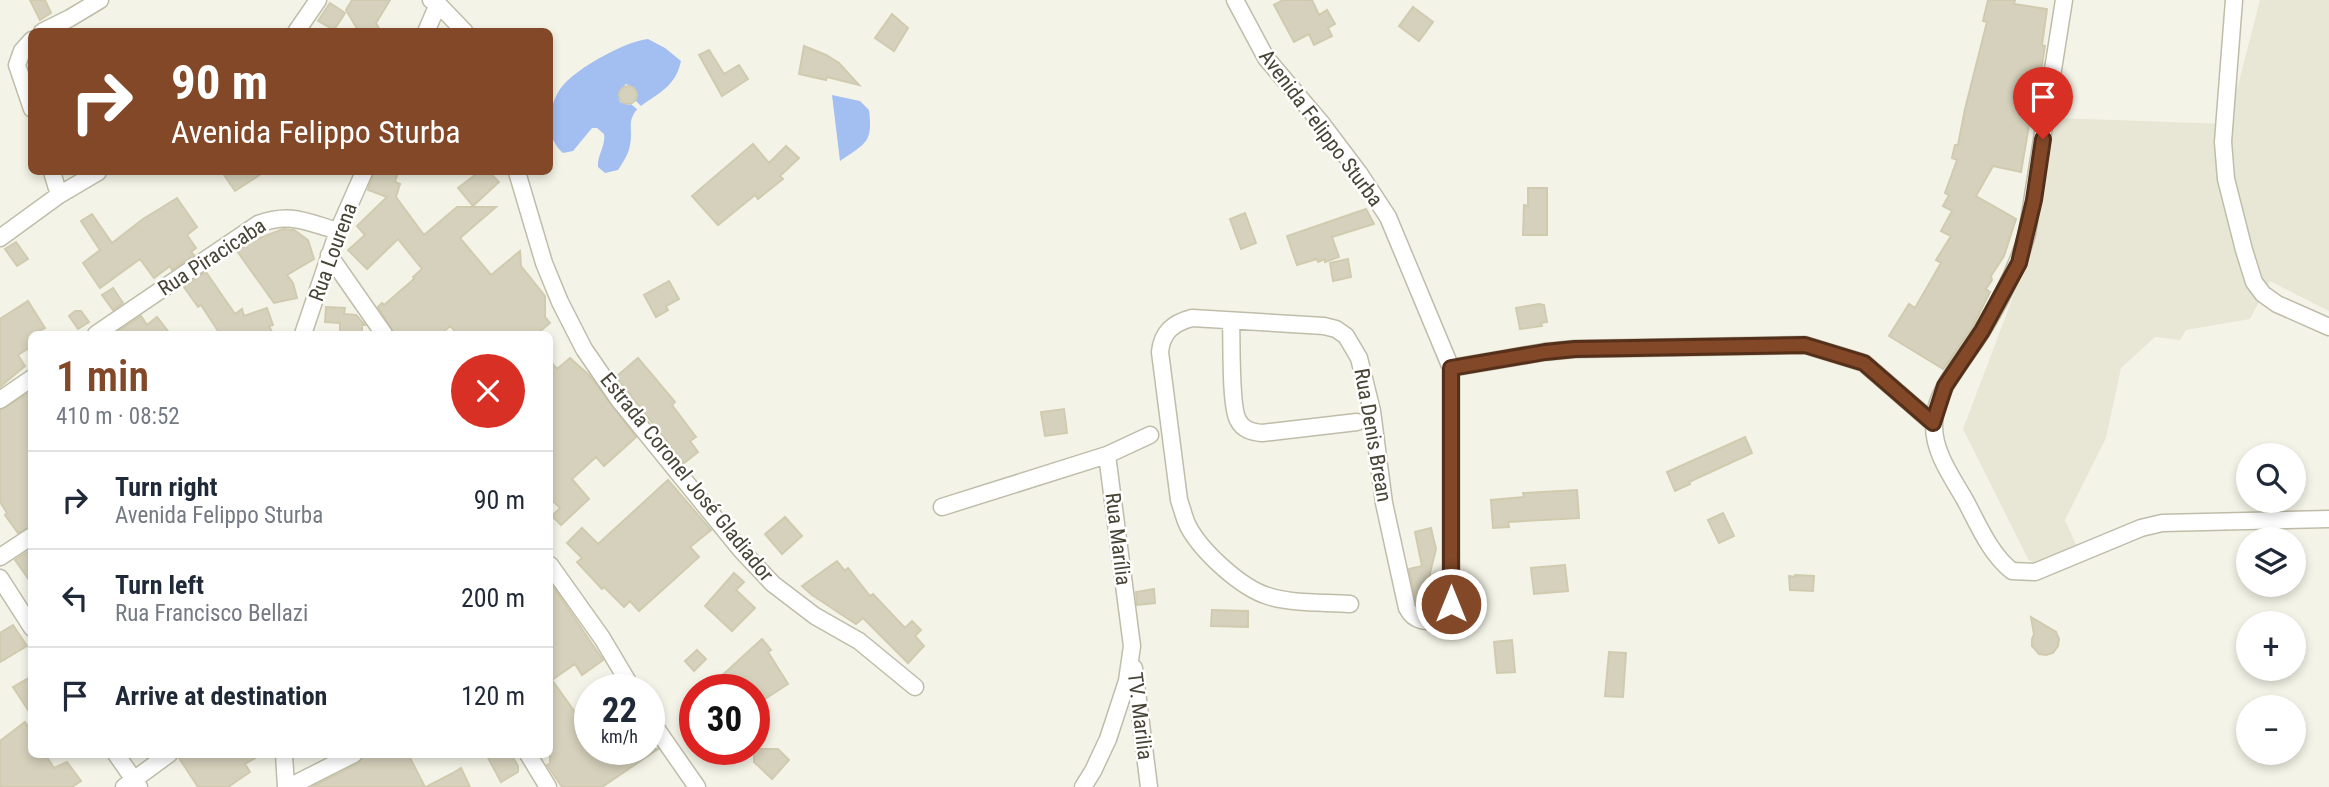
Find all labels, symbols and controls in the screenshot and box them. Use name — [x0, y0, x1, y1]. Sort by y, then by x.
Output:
street label: Avenida Felippo Sturba — [1254, 45, 1388, 211]
text: 90 m — [171, 54, 268, 111]
icon: right — [56, 56, 147, 147]
pin — [2013, 67, 2073, 139]
icon: arrive — [2024, 78, 2062, 116]
text: Avenida Felippo Sturba — [171, 113, 461, 151]
street label: Rua Lourena — [304, 199, 362, 305]
street label: Rua Piracicaba — [154, 213, 270, 301]
text: 1 min — [56, 352, 149, 401]
button: close — [451, 354, 525, 428]
street label: Rua Denis Brean — [1349, 366, 1397, 504]
street label: Estrada Coronel José Gladiador — [595, 368, 779, 586]
text: 410 m · 08:52 — [56, 403, 180, 430]
map controls — [2236, 443, 2306, 765]
button: search — [2236, 443, 2306, 513]
text: Turn right — [115, 472, 217, 502]
icon: right — [56, 481, 94, 519]
text: 90 m — [474, 485, 525, 515]
street label: Rua Marília — [1100, 491, 1136, 587]
text: Avenida Felippo Sturba — [115, 502, 323, 529]
button: layers — [2236, 527, 2306, 597]
position arrow — [1414, 567, 1488, 641]
text: Turn left — [115, 570, 204, 600]
icon: left — [56, 579, 94, 617]
text: 200 m — [461, 583, 525, 613]
text: Rua Francisco Bellazi — [115, 600, 308, 627]
button: + — [2236, 611, 2306, 681]
street label: TV. Marilia — [1123, 671, 1157, 761]
speed limit sign: 30 — [679, 674, 770, 765]
icon: arrive — [56, 677, 94, 715]
text: Arrive at destination — [115, 681, 327, 711]
text: 120 m — [461, 681, 525, 711]
text: 22 — [602, 690, 637, 731]
button: − — [2236, 695, 2306, 765]
text: km/h — [601, 726, 638, 747]

